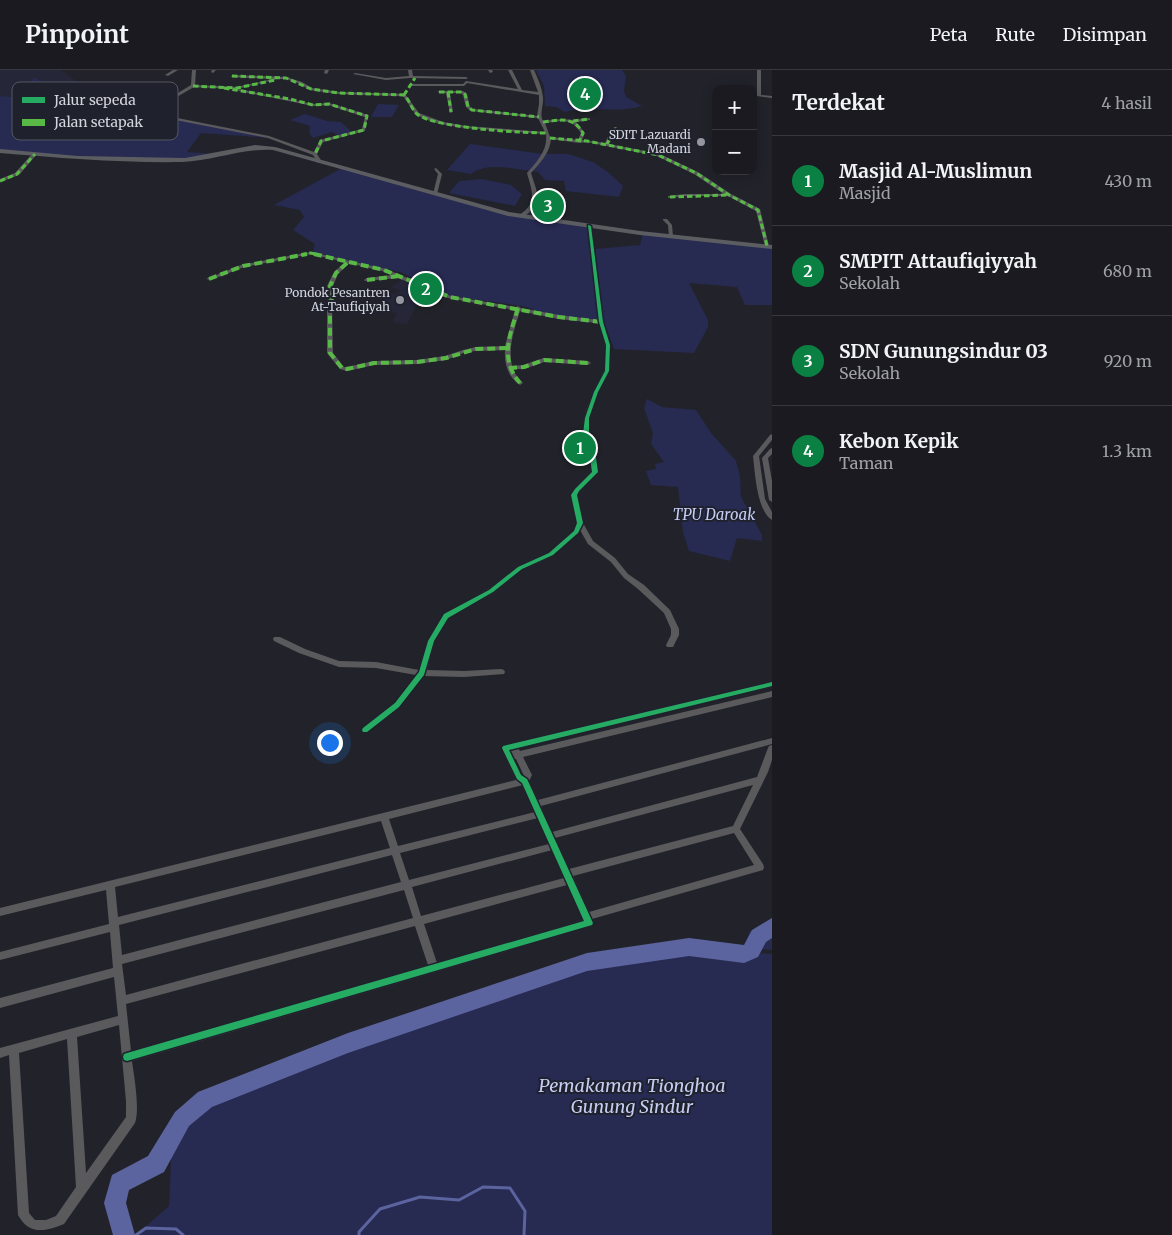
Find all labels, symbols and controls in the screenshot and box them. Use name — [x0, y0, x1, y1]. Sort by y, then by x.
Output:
text: Pinpoint — [25, 19, 129, 50]
text: Peta — [930, 23, 967, 46]
text: Rute — [995, 23, 1035, 46]
text: Disimpan — [1063, 23, 1147, 46]
pin: 4 — [569, 75, 601, 113]
legend — [12, 82, 178, 140]
map controls — [712, 85, 757, 175]
button: + — [712, 85, 757, 130]
text: Terdekat — [792, 89, 885, 116]
text: Jalur sepeda — [53, 91, 136, 109]
text: 4 hasil — [1101, 93, 1152, 113]
text: Jalan setapak — [53, 113, 143, 131]
place label: SDIT Lazuardi Madani — [609, 127, 691, 156]
button: − — [712, 130, 757, 175]
marker: SDIT Lazuardi Madani — [695, 136, 707, 148]
text: Masjid Al-Muslimun — [839, 159, 1032, 183]
text: 1 — [804, 171, 812, 191]
text: 430 m — [1105, 171, 1152, 191]
text: Masjid — [839, 183, 891, 203]
pin: 3 — [532, 187, 564, 225]
text: SMPIT Attaufiqiyyah — [839, 249, 1037, 273]
text: 2 — [803, 261, 813, 281]
text: 680 m — [1103, 261, 1152, 281]
pin: 2 — [410, 270, 442, 308]
text: Sekolah — [839, 273, 900, 293]
place label: Pondok Pesantren At-Taufiqiyah — [285, 285, 390, 314]
marker: Pondok Pesantren At-Taufiqiyah — [394, 294, 406, 306]
text: SDN Gunungsindur 03 — [839, 339, 1048, 363]
text: 3 — [803, 351, 813, 371]
text: 920 m — [1104, 351, 1152, 371]
text: Sekolah — [839, 363, 900, 383]
pin: 1 — [564, 429, 596, 467]
text: Kebon Kepik — [839, 429, 959, 453]
text: 4 — [803, 441, 813, 461]
text: 1.3 km — [1102, 441, 1152, 461]
text: Taman — [839, 453, 893, 473]
park label: TPU Daroak — [673, 505, 756, 524]
your location — [317, 730, 343, 756]
park label: Pemakaman Tionghoa Gunung Sindur — [538, 1074, 726, 1118]

